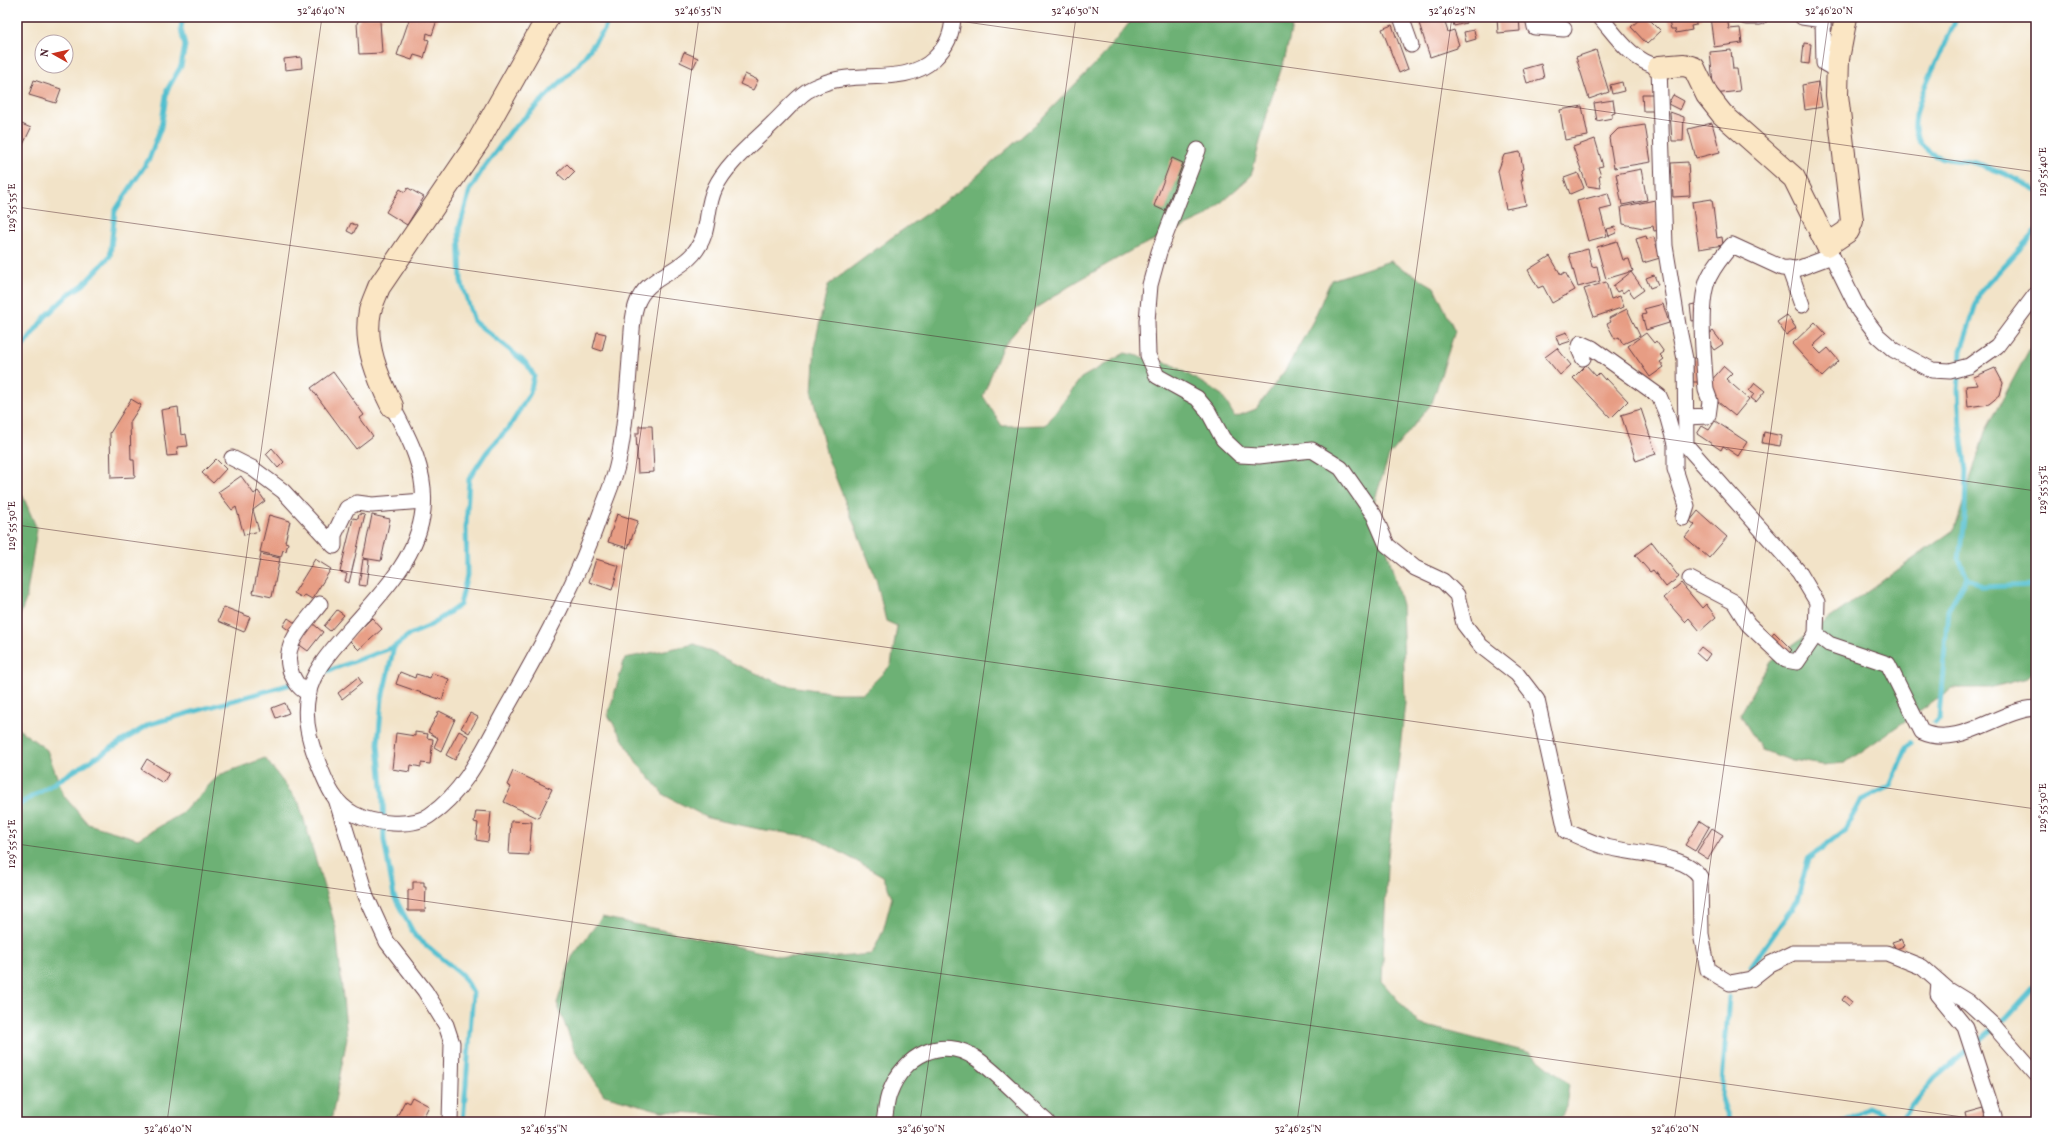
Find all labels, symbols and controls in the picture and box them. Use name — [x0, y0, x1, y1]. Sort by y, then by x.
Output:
text: 32°46'40"N — [297, 4, 345, 18]
text: 32°46'35"N — [675, 4, 722, 18]
text: 32°46'30"N — [1051, 4, 1099, 18]
text: 32°46'25"N — [1428, 4, 1476, 18]
text: 32°46'20"N — [1805, 4, 1854, 18]
north arrow — [34, 34, 74, 74]
text: N — [38, 48, 54, 58]
text: 129°55'40"E — [2036, 147, 2050, 197]
text: 129°55'35"E — [5, 184, 19, 232]
text: 129°55'35"E — [2036, 466, 2050, 514]
text: 129°55'30"E — [5, 501, 19, 551]
text: 129°55'30"E — [2036, 783, 2050, 833]
text: 129°55'25"E — [5, 820, 19, 869]
text: 32°46'40"N — [144, 1122, 192, 1136]
text: 32°46'35"N — [521, 1122, 568, 1136]
text: 32°46'30"N — [897, 1122, 945, 1136]
text: 32°46'25"N — [1274, 1122, 1322, 1136]
text: 32°46'20"N — [1651, 1122, 1700, 1136]

